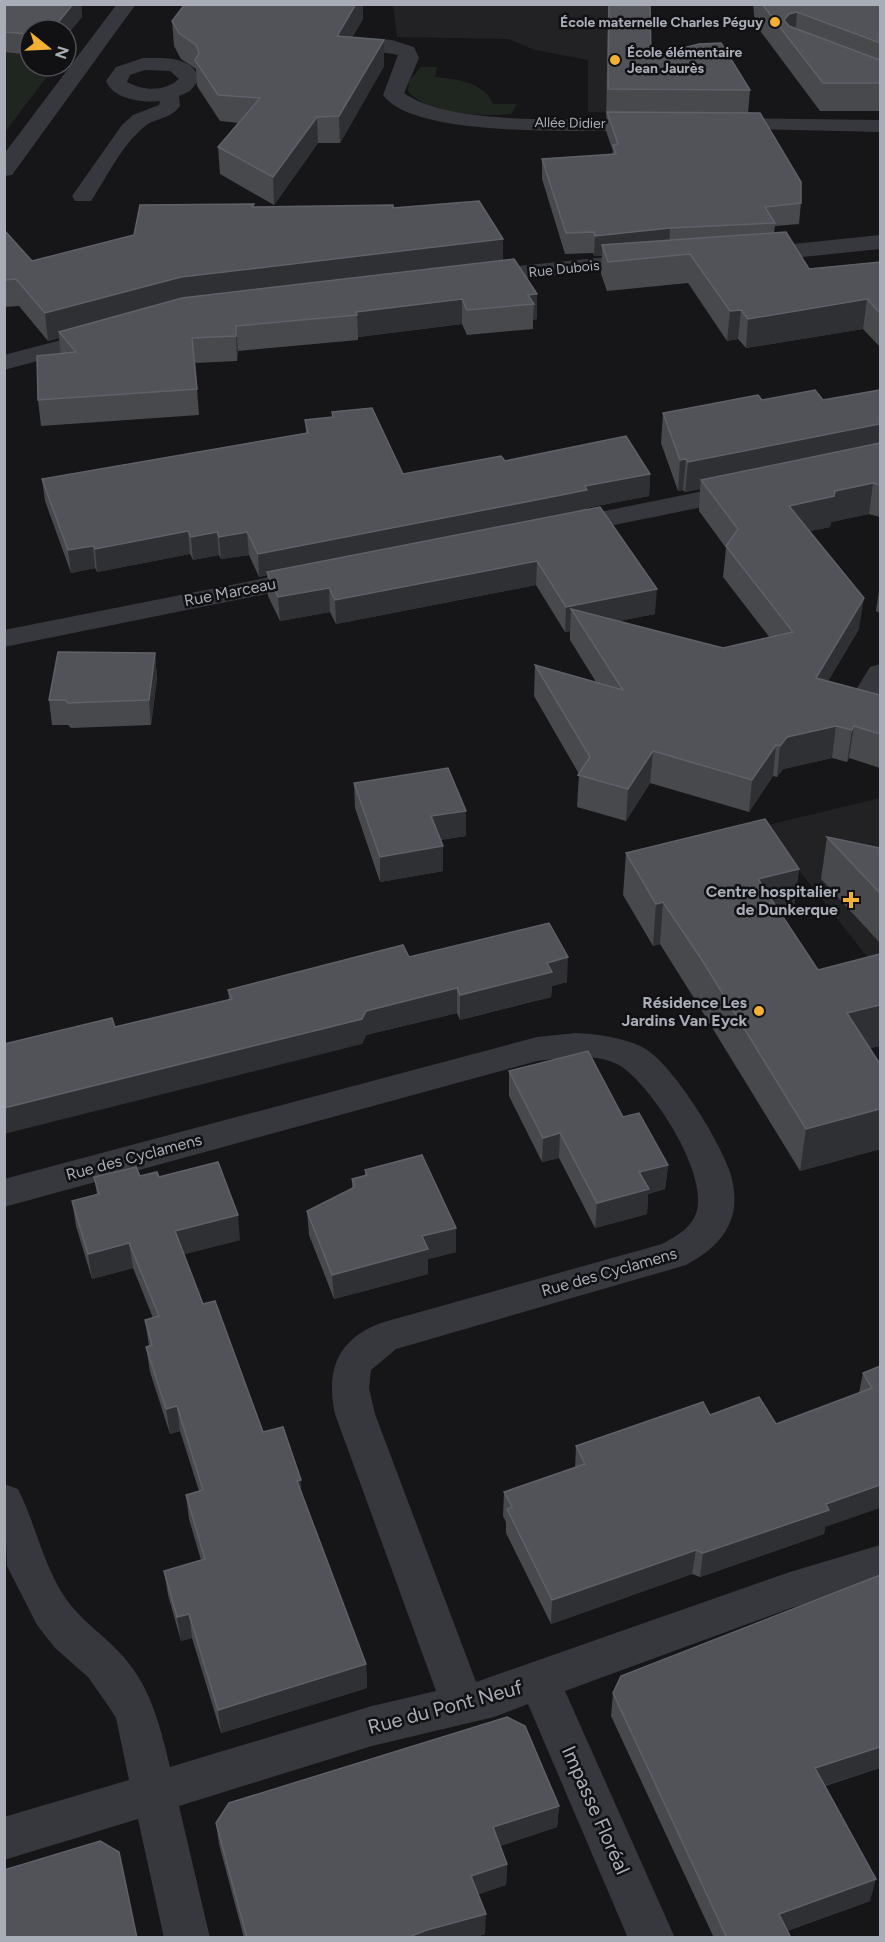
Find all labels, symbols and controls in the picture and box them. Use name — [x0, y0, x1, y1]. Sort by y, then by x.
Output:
place label: École maternelle Charles Péguy — [560, 14, 764, 31]
marker: École maternelle Charles Péguy — [768, 15, 782, 29]
north arrow — [18, 18, 78, 78]
text: N — [51, 44, 73, 61]
place label: École élémentaire Jean Jaurès — [627, 44, 742, 77]
marker: École élémentaire Jean Jaurès — [608, 53, 622, 67]
street label: Allée Didier — [534, 114, 606, 132]
street label: Rue Dubois — [528, 257, 600, 281]
street label: Rue Marceau — [182, 574, 278, 610]
place label: Centre hospitalier de Dunkerque — [706, 882, 838, 919]
marker: Centre hospitalier de Dunkerque — [842, 891, 860, 909]
place label: Résidence Les Jardins Van Eyck — [621, 993, 748, 1030]
marker: Résidence Les Jardins Van Eyck — [752, 1004, 766, 1018]
street label: Rue des Cyclamens — [64, 1130, 204, 1184]
street label: Rue des Cyclamens — [539, 1244, 679, 1300]
street label: Rue du Pont Neuf — [365, 1675, 525, 1739]
street label: Impasse Floréal — [557, 1742, 635, 1878]

